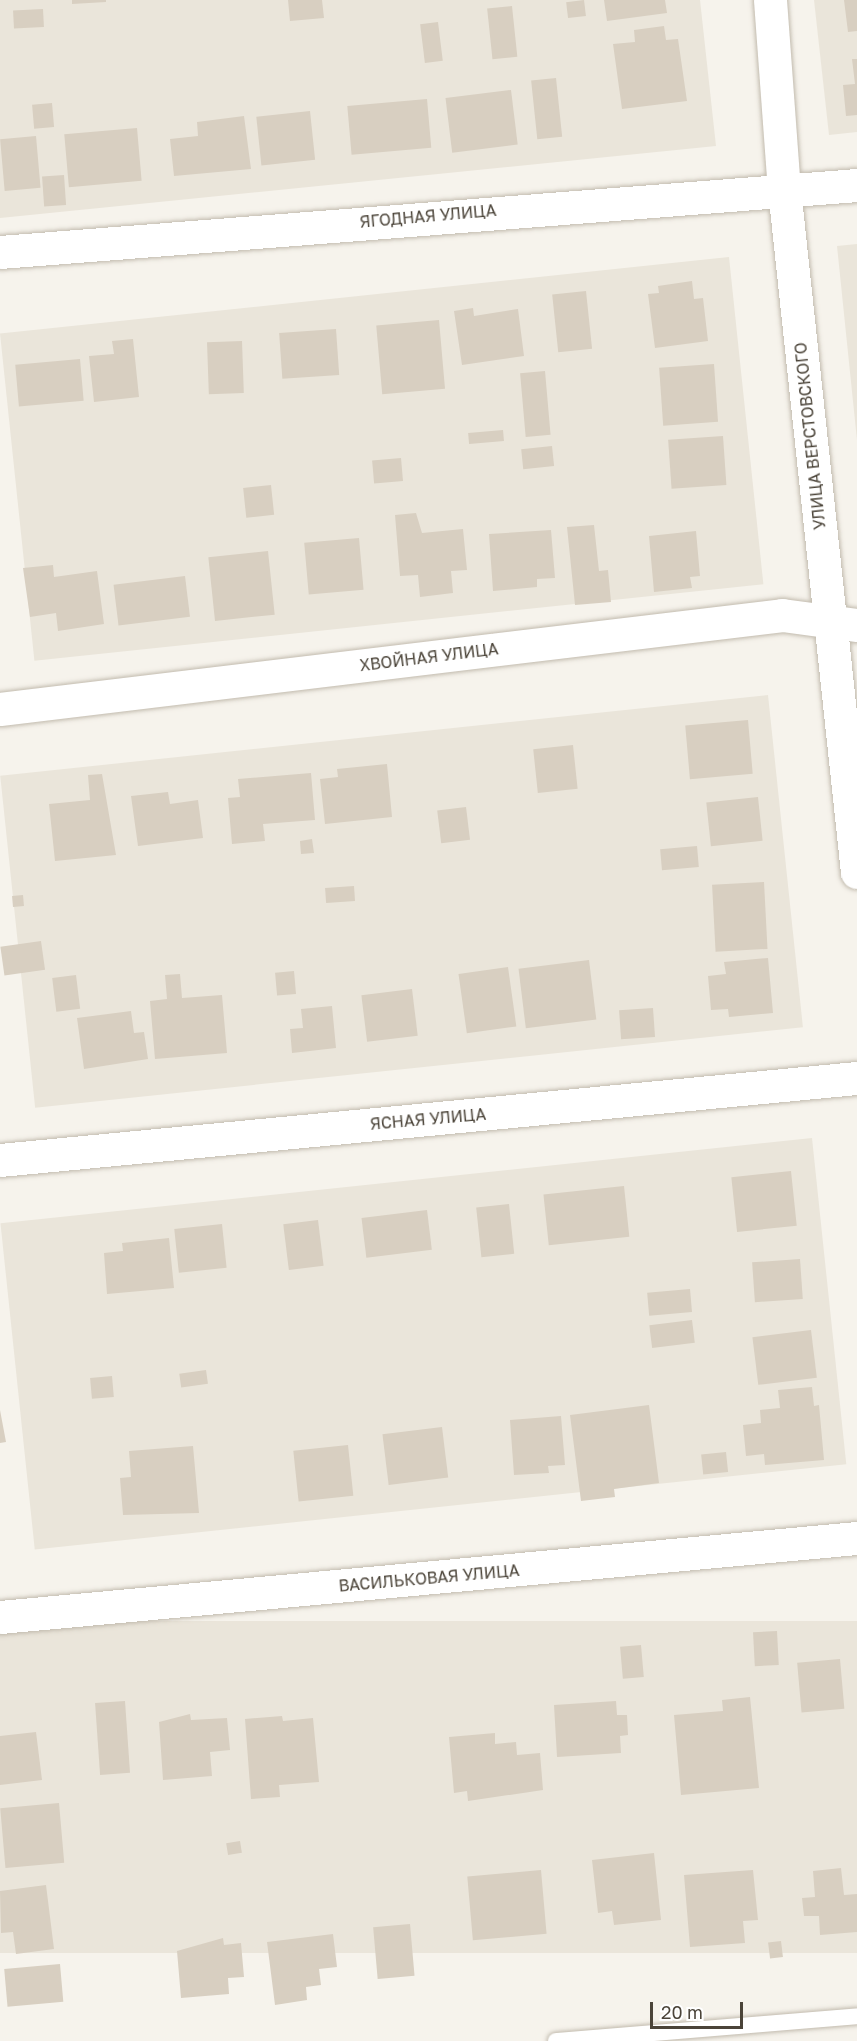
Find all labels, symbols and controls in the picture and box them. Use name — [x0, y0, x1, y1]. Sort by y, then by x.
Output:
street label: ЯГОДНАЯ УЛИЦА — [359, 200, 497, 232]
street label: УЛИЦА ВЕРСТОВСКОГО — [791, 341, 829, 531]
street label: ХВОЙНАЯ УЛИЦА — [358, 639, 500, 675]
street label: ЯСНАЯ УЛИЦА — [369, 1104, 487, 1134]
street label: ВАСИЛЬКОВАЯ УЛИЦА — [338, 1561, 520, 1595]
scale bar — [653, 1990, 746, 2028]
text: 20 m — [661, 2001, 703, 2023]

